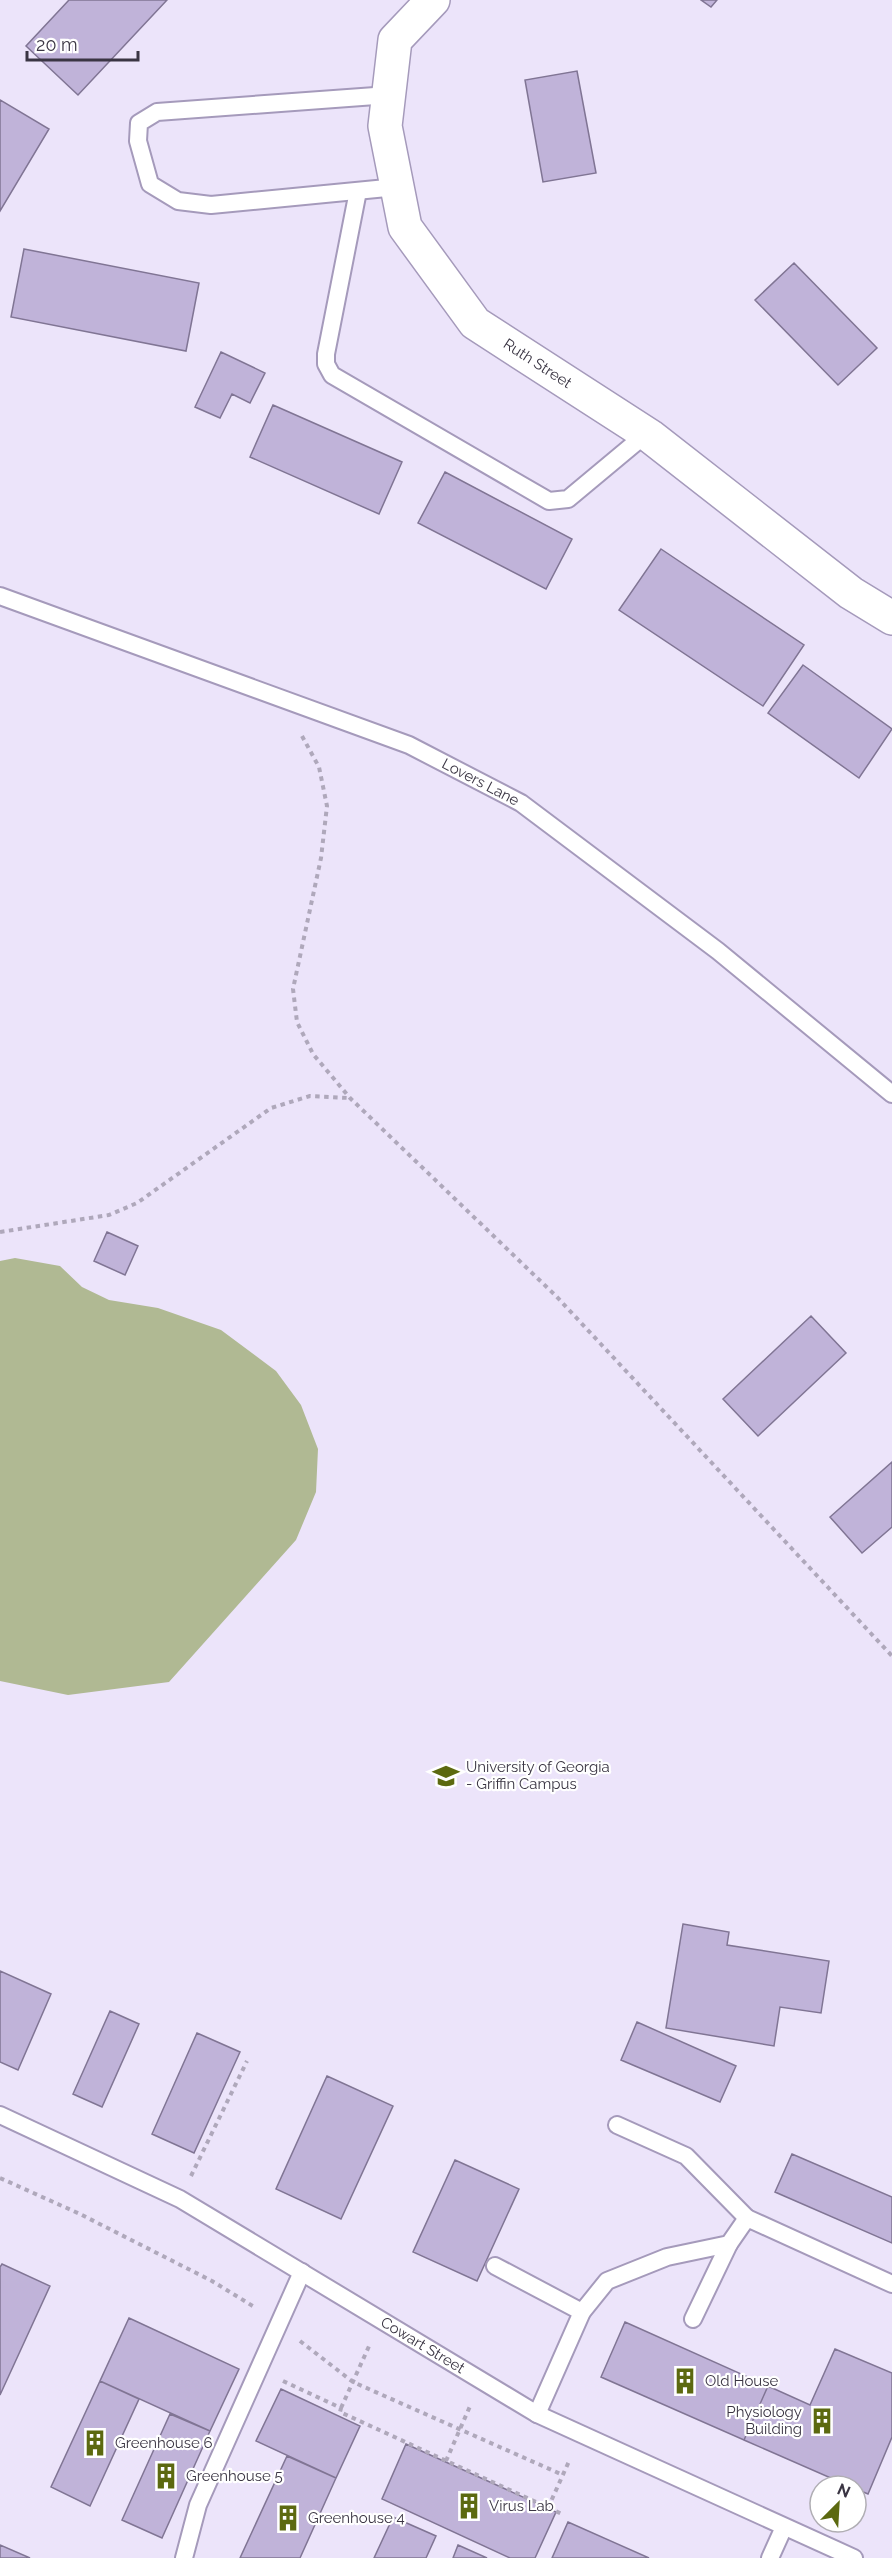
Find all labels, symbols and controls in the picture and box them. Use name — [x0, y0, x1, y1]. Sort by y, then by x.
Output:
scale bar — [27, 24, 138, 62]
text: 20 m — [36, 34, 78, 55]
street label: Ruth Street — [500, 335, 575, 392]
street label: Lovers Lane — [439, 755, 523, 810]
place label: University of Georgia - Griffin Campus — [466, 1758, 610, 1793]
school or university icon: University of Georgia - Griffin Campus — [431, 1761, 461, 1791]
street label: Cowart Street — [377, 2313, 468, 2377]
building icon: Old House — [670, 2366, 700, 2396]
place label: Old House — [705, 2372, 779, 2390]
place label: Physiology Building — [726, 2403, 802, 2438]
building icon: Physiology Building — [807, 2406, 837, 2436]
building icon: Greenhouse 6 — [80, 2428, 110, 2458]
place label: Greenhouse 6 — [115, 2434, 213, 2452]
building icon: Greenhouse 5 — [151, 2461, 181, 2491]
place label: Greenhouse 5 — [186, 2467, 283, 2485]
north arrow — [808, 2474, 868, 2534]
text: N — [834, 2480, 853, 2502]
building icon: Virus Lab — [454, 2491, 484, 2521]
place label: Virus Lab — [489, 2497, 554, 2515]
building icon: Greenhouse 4 — [273, 2503, 303, 2533]
place label: Greenhouse 4 — [308, 2509, 405, 2527]

